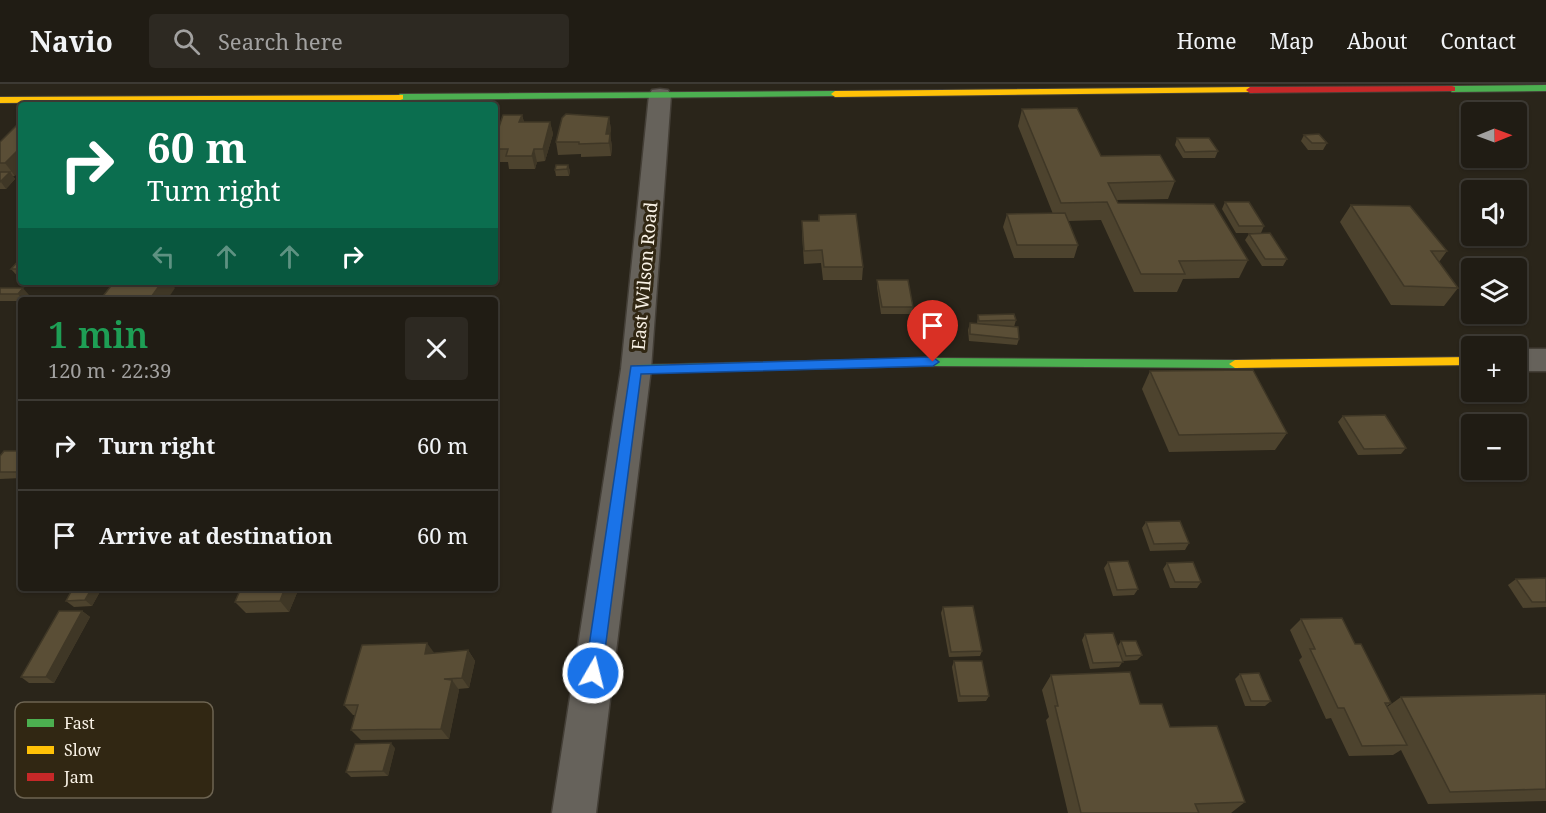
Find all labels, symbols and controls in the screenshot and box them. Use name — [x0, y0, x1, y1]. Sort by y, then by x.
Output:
search box — [149, 14, 569, 68]
text: Navio — [30, 22, 113, 60]
icon: search — [170, 25, 203, 58]
text: Search here — [218, 26, 343, 56]
text: Home — [1177, 27, 1237, 55]
text: Map — [1270, 27, 1314, 55]
text: About — [1347, 27, 1408, 55]
text: Contact — [1441, 27, 1516, 55]
north arrow — [1461, 102, 1527, 168]
map controls — [1461, 102, 1527, 480]
text: 60 m — [147, 118, 247, 175]
icon: right — [48, 126, 126, 204]
text: Turn right — [147, 172, 280, 209]
button: sound — [1461, 180, 1527, 246]
street label: East Wilson Road — [626, 201, 662, 351]
icon: left — [147, 240, 180, 273]
icon: ahead — [210, 240, 243, 273]
icon: ahead — [273, 240, 306, 273]
icon: right — [336, 240, 369, 273]
button: layers — [1461, 258, 1527, 324]
pin — [907, 300, 958, 362]
icon: arrive — [916, 309, 949, 342]
text: 1 min — [48, 310, 149, 359]
button: close — [405, 317, 468, 380]
button: + — [1461, 336, 1527, 402]
text: 120 m · 22:39 — [48, 357, 171, 384]
button: − — [1461, 414, 1527, 480]
icon: right — [48, 429, 81, 462]
text: Turn right — [99, 430, 215, 460]
text: 60 m — [417, 430, 468, 460]
icon: arrive — [48, 519, 81, 552]
text: Arrive at destination — [99, 520, 333, 550]
text: 60 m — [417, 520, 468, 550]
position arrow — [561, 641, 625, 705]
legend — [15, 702, 213, 798]
text: Fast — [64, 712, 95, 734]
text: Slow — [64, 739, 101, 761]
text: Jam — [63, 766, 94, 788]

